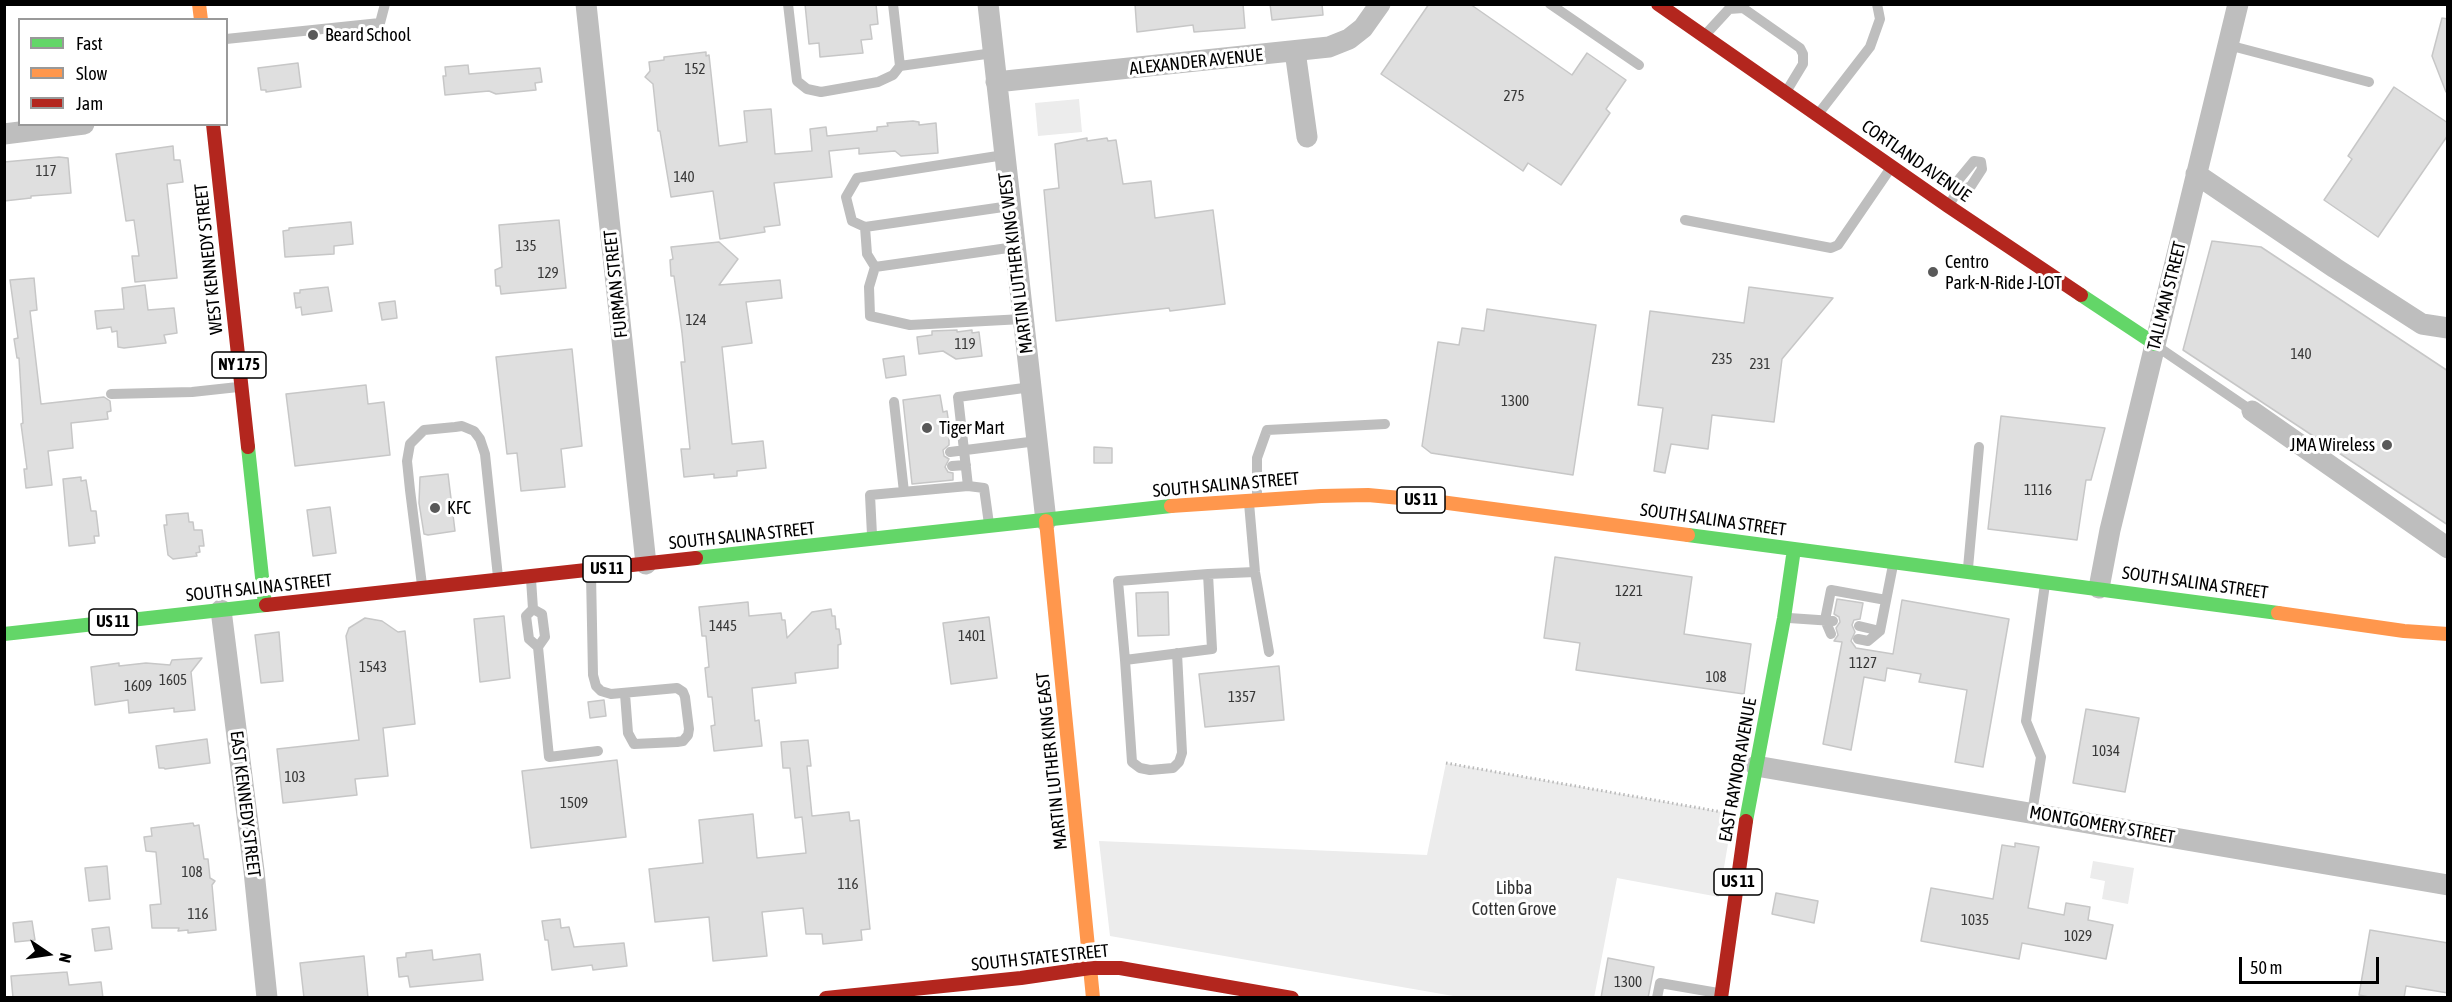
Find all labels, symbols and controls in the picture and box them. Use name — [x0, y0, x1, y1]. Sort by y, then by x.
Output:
legend — [18, 18, 228, 126]
place label: Beard School — [325, 24, 411, 46]
marker: Beard School — [306, 28, 320, 42]
text: Fast — [76, 33, 103, 54]
street label: ALEXANDER AVENUE — [1128, 44, 1264, 80]
house number: 152 — [684, 60, 706, 78]
text: Slow — [76, 63, 107, 84]
house number: 275 — [1503, 87, 1525, 105]
text: Jam — [76, 93, 103, 114]
street label: CORTLAND AVENUE — [1857, 115, 1975, 207]
house number: 117 — [35, 162, 57, 180]
house number: 140 — [673, 168, 695, 186]
street label: MARTIN LUTHER KING WEST — [994, 171, 1038, 355]
street label: WEST KENNEDY STREET — [190, 182, 228, 336]
street label: FURMAN STREET — [600, 229, 632, 339]
house number: 135 — [515, 237, 537, 255]
street label: TALLMAN STREET — [2143, 239, 2191, 353]
place label: Centro Park-N-Ride J-LOT — [1945, 251, 2062, 294]
house number: 129 — [537, 264, 559, 282]
marker: Centro Park-N-Ride J-LOT — [1926, 265, 1940, 279]
house number: 124 — [685, 311, 707, 329]
house number: 119 — [954, 335, 976, 353]
house number: 140 — [2290, 345, 2312, 363]
house number: 235 — [1711, 350, 1733, 368]
road number: NY 175 — [212, 352, 266, 378]
house number: 231 — [1749, 355, 1771, 373]
house number: 1300 — [1501, 392, 1529, 410]
place label: Tiger Mart — [939, 417, 1005, 439]
marker: Tiger Mart — [920, 421, 934, 435]
place label: JMA Wireless — [2290, 434, 2375, 456]
marker: JMA Wireless — [2380, 438, 2394, 452]
street label: SOUTH SALINA STREET — [1152, 468, 1300, 502]
house number: 1116 — [2024, 481, 2052, 499]
road number: US 11 — [1397, 487, 1445, 513]
place label: KFC — [447, 497, 471, 519]
street label: SOUTH SALINA STREET — [1639, 499, 1787, 541]
marker: KFC — [428, 501, 442, 515]
street label: SOUTH SALINA STREET — [668, 518, 816, 554]
road number: US 11 — [583, 556, 631, 582]
street label: SOUTH SALINA STREET — [2121, 562, 2269, 604]
street label: SOUTH SALINA STREET — [185, 570, 333, 606]
house number: 1221 — [1615, 582, 1643, 600]
road number: US 11 — [89, 609, 137, 635]
house number: 1445 — [709, 617, 737, 635]
house number: 1401 — [958, 627, 986, 645]
house number: 1127 — [1849, 654, 1877, 672]
house number: 1543 — [359, 658, 387, 676]
house number: 108 — [1705, 668, 1727, 686]
house number: 1605 — [159, 671, 187, 689]
street label: MARTIN LUTHER KING EAST — [1032, 671, 1072, 851]
house number: 1609 — [124, 677, 152, 695]
house number: 1357 — [1228, 688, 1256, 706]
street label: EAST RAYNOR AVENUE — [1715, 696, 1761, 844]
street label: EAST KENNEDY STREET — [225, 729, 265, 879]
house number: 1034 — [2092, 742, 2120, 760]
house number: 103 — [284, 768, 306, 786]
house number: 1509 — [560, 794, 588, 812]
street label: MONTGOMERY STREET — [2027, 802, 2177, 848]
house number: 108 — [181, 863, 203, 881]
road number: US 11 — [1714, 869, 1762, 895]
house number: 116 — [837, 875, 859, 893]
park label: Libba Cotten Grove — [1472, 877, 1556, 920]
house number: 116 — [187, 905, 209, 923]
house number: 1035 — [1961, 911, 1989, 929]
north arrow — [18, 924, 78, 984]
house number: 1029 — [2064, 927, 2092, 945]
street label: SOUTH STATE STREET — [970, 940, 1110, 976]
scale bar — [2242, 945, 2382, 983]
text: N — [56, 951, 75, 965]
text: 50 m — [2250, 957, 2282, 978]
house number: 1300 — [1614, 973, 1642, 991]

